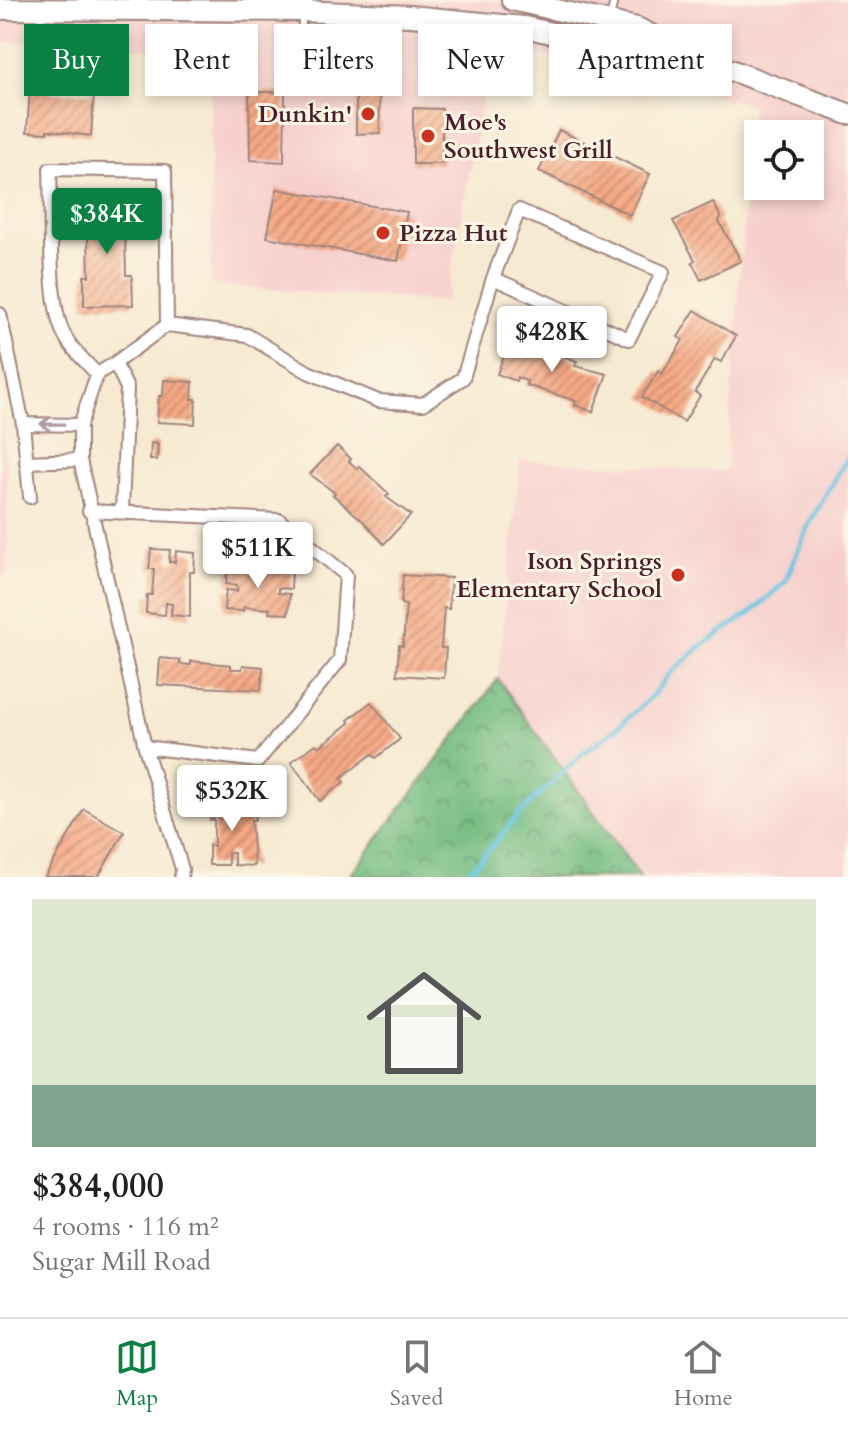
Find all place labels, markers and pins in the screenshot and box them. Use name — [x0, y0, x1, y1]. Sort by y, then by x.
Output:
place label: Dunkin' — [258, 98, 352, 131]
marker: Dunkin' — [359, 105, 377, 123]
place label: Moe's Southwest Grill — [444, 106, 613, 167]
marker: Moe's Southwest Grill — [419, 127, 437, 145]
pin: $384K — [51, 188, 163, 256]
place label: Pizza Hut — [399, 217, 508, 250]
marker: Pizza Hut — [374, 224, 392, 242]
pin: $428K — [496, 306, 608, 374]
pin: $511K — [202, 522, 314, 590]
place label: Ison Springs Elementary School — [456, 545, 662, 606]
marker: Ison Springs Elementary School — [669, 566, 687, 584]
pin: $532K — [176, 765, 288, 833]

